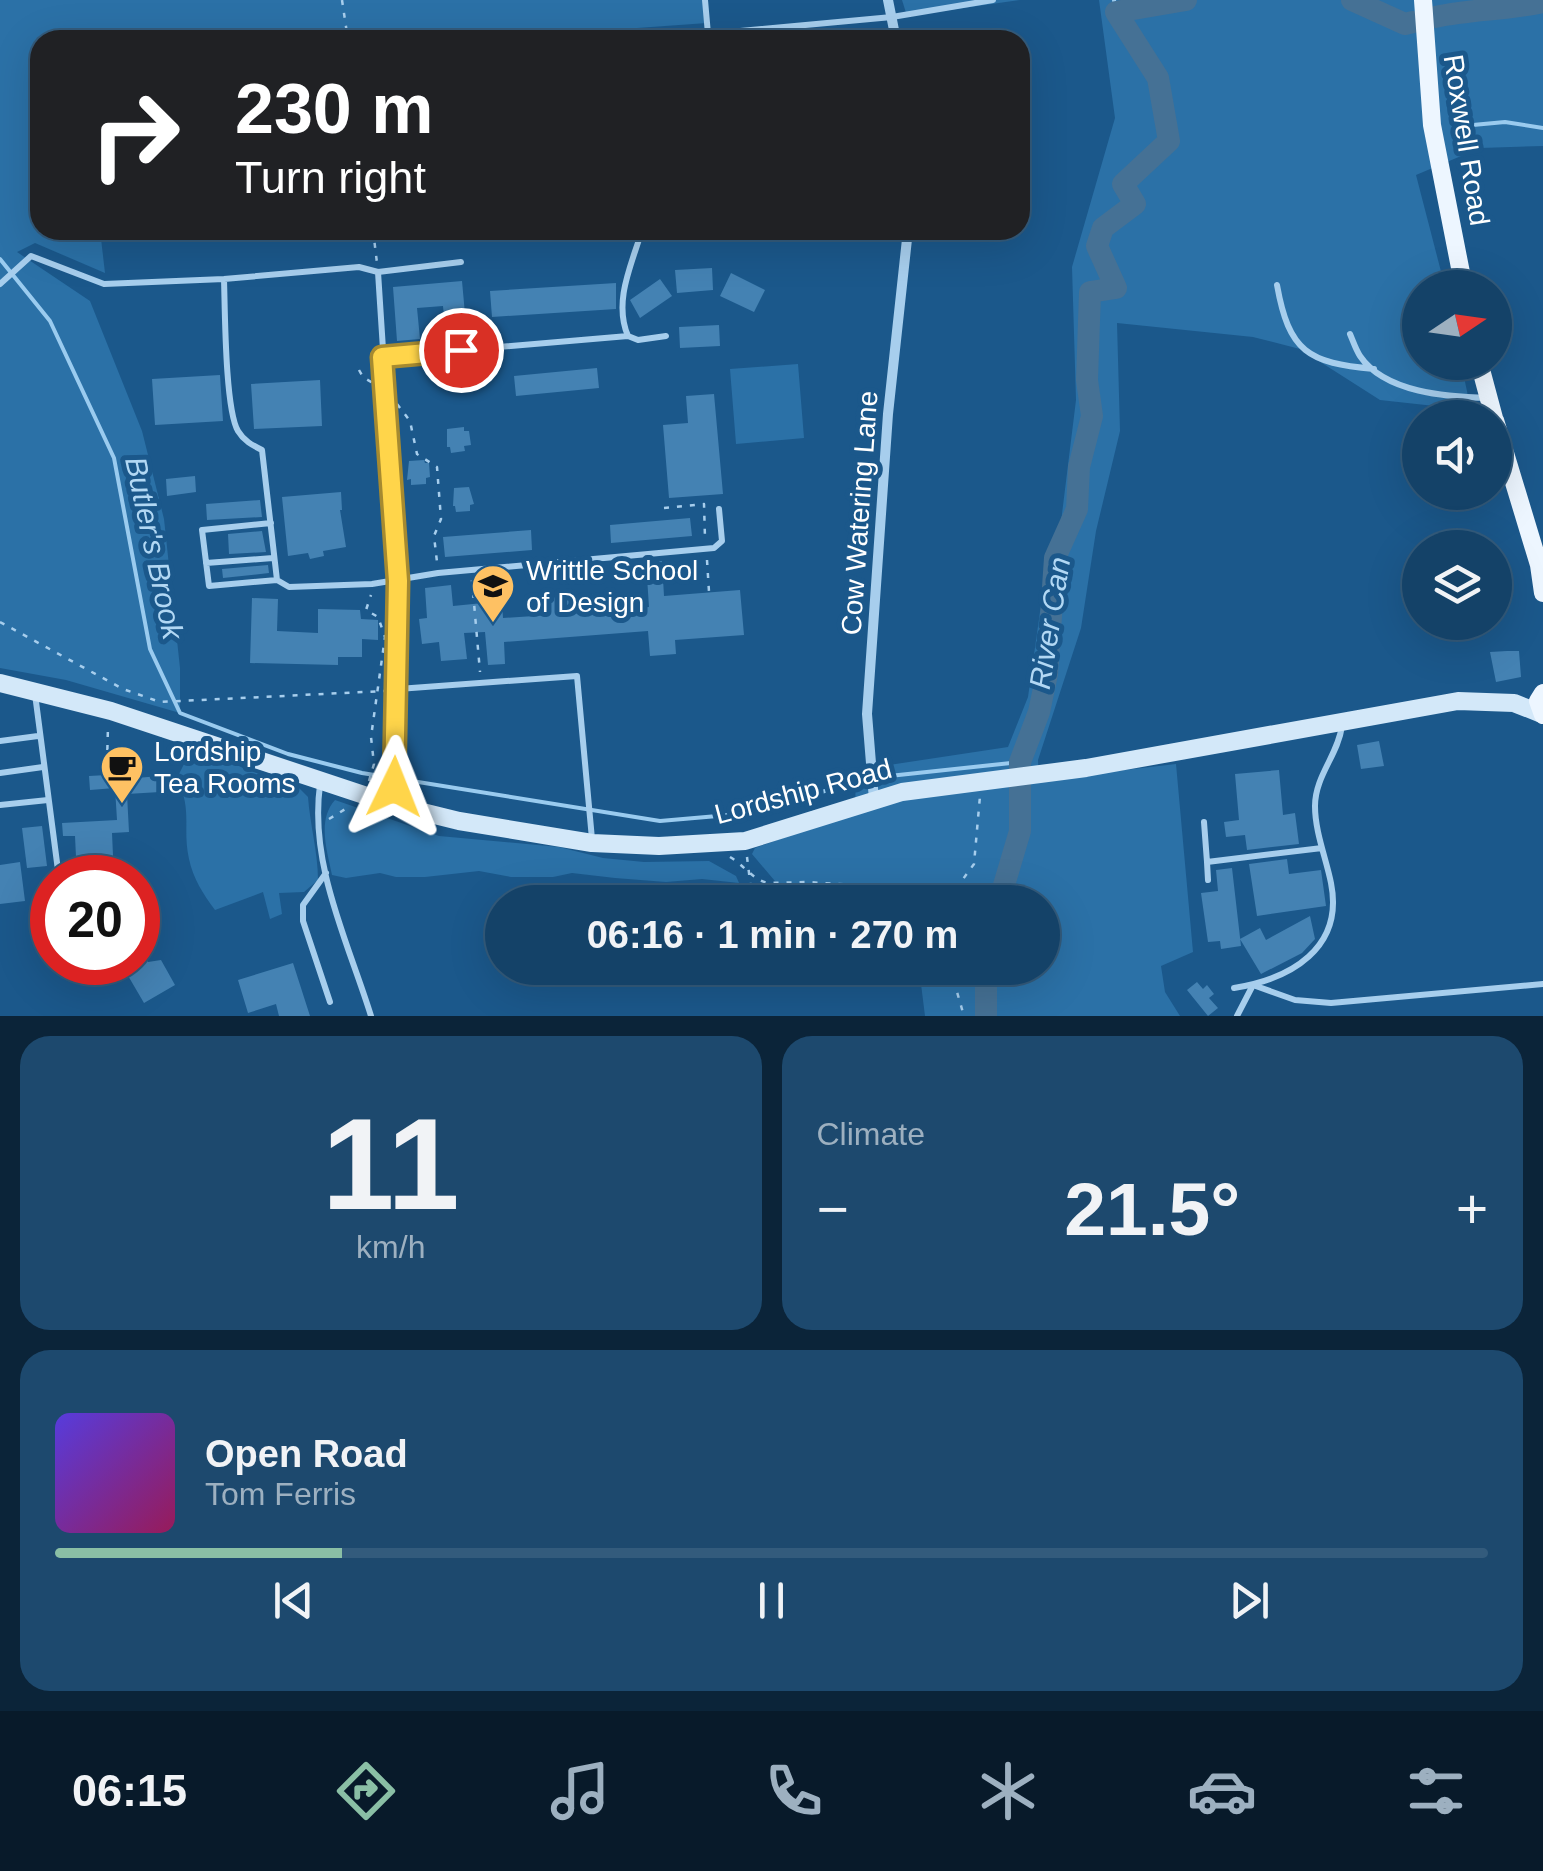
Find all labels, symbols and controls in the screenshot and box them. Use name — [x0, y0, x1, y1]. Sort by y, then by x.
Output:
street label: Roxwell Road — [1438, 52, 1495, 228]
icon: right — [70, 70, 200, 200]
text: 230 m — [235, 70, 433, 148]
text: Turn right — [235, 152, 426, 203]
north arrow — [1402, 270, 1512, 380]
map controls — [1402, 270, 1512, 640]
pin — [419, 308, 504, 393]
icon: arrive — [434, 323, 489, 378]
street label: Cow Watering Lane — [835, 390, 884, 636]
button: sound — [1402, 400, 1512, 510]
water label: Butler's Brook — [119, 454, 190, 644]
button: layers — [1402, 530, 1512, 640]
water label: River Can — [1023, 554, 1076, 691]
place label: Writtle School of Design — [526, 555, 698, 618]
school or university icon: Writtle School of Design — [470, 563, 516, 624]
position arrow — [342, 735, 446, 839]
place label: Lordship Tea Rooms — [154, 736, 296, 799]
cafe icon: Lordship Tea Rooms — [99, 744, 145, 805]
street label: Lordship Road — [711, 753, 895, 830]
speed limit sign: 20 — [30, 855, 160, 985]
text: 06:16 · 1 min · 270 m — [587, 914, 958, 956]
text: 11 — [322, 1091, 459, 1237]
text: Climate — [817, 1116, 925, 1152]
text: 21.5° — [1064, 1167, 1240, 1251]
text: − — [817, 1178, 849, 1240]
text: + — [1456, 1178, 1488, 1240]
text: km/h — [356, 1229, 425, 1265]
text: Open Road — [205, 1433, 408, 1475]
text: Tom Ferris — [205, 1476, 356, 1512]
icon: previous — [266, 1573, 321, 1628]
icon: pause — [744, 1573, 799, 1628]
icon: next — [1222, 1573, 1277, 1628]
icon: directions — [331, 1756, 401, 1826]
icon: music — [545, 1756, 615, 1826]
icon: phone — [759, 1756, 829, 1826]
icon: climate — [973, 1756, 1043, 1826]
icon: car — [1187, 1756, 1257, 1826]
icon: filters — [1401, 1756, 1471, 1826]
text: 06:15 — [72, 1765, 187, 1816]

